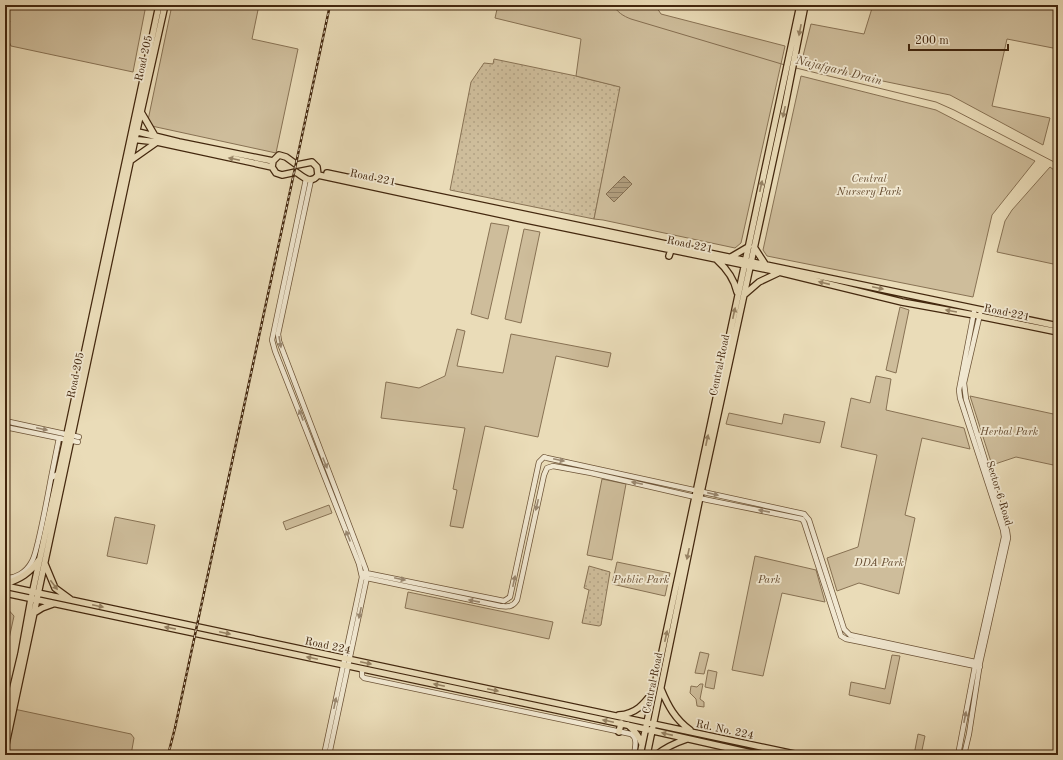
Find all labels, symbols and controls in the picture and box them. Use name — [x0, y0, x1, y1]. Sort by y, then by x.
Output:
one-way arrow — [797, 24, 803, 36]
scale bar — [909, 26, 1008, 52]
street label: Road 205 — [134, 34, 155, 82]
text: 200 m — [915, 35, 949, 47]
water label: Najafgarh Drain — [793, 54, 883, 88]
one-way arrow — [780, 106, 786, 119]
one-way arrow — [228, 155, 240, 161]
street label: Road 221 — [349, 168, 397, 189]
park label: Central Nursery Park — [835, 174, 902, 198]
one-way arrow — [759, 180, 765, 192]
street label: Road 221 — [666, 235, 714, 256]
one-way arrow — [818, 280, 830, 286]
one-way arrow — [871, 286, 884, 292]
street label: Road 221 — [983, 303, 1031, 324]
one-way arrow — [732, 307, 738, 319]
one-way arrow — [945, 308, 957, 314]
street label: Central Road — [709, 333, 732, 397]
one-way arrow — [277, 335, 283, 348]
street label: Road 205 — [66, 351, 87, 399]
one-way arrow — [297, 409, 303, 421]
one-way arrow — [36, 426, 48, 432]
park label: Herbal Park — [979, 427, 1039, 438]
one-way arrow — [704, 434, 710, 446]
one-way arrow — [323, 458, 329, 470]
one-way arrow — [553, 458, 565, 464]
street label: Sector 6 Road — [983, 460, 1014, 528]
one-way arrow — [631, 480, 643, 486]
one-way arrow — [707, 491, 720, 497]
one-way arrow — [533, 498, 539, 511]
one-way arrow — [758, 507, 770, 513]
one-way arrow — [345, 531, 351, 542]
one-way arrow — [685, 548, 691, 560]
park label: DDA Park — [853, 558, 904, 569]
one-way arrow — [511, 575, 517, 587]
park label: Public Park — [612, 575, 670, 586]
park label: Park — [757, 575, 781, 586]
one-way arrow — [394, 577, 406, 583]
one-way arrow — [50, 580, 59, 591]
one-way arrow — [468, 598, 480, 604]
one-way arrow — [92, 604, 104, 610]
one-way arrow — [356, 607, 362, 619]
one-way arrow — [163, 624, 176, 630]
one-way arrow — [663, 630, 669, 642]
one-way arrow — [219, 631, 231, 637]
street label: Road 224 — [304, 636, 352, 657]
street label: Central Road — [642, 651, 665, 715]
one-way arrow — [306, 655, 318, 661]
one-way arrow — [360, 660, 372, 666]
one-way arrow — [433, 681, 446, 687]
one-way arrow — [487, 688, 499, 694]
one-way arrow — [332, 697, 338, 709]
one-way arrow — [963, 711, 969, 723]
one-way arrow — [601, 717, 614, 723]
street label: Rd. No. 224 — [695, 719, 755, 742]
one-way arrow — [661, 730, 674, 736]

